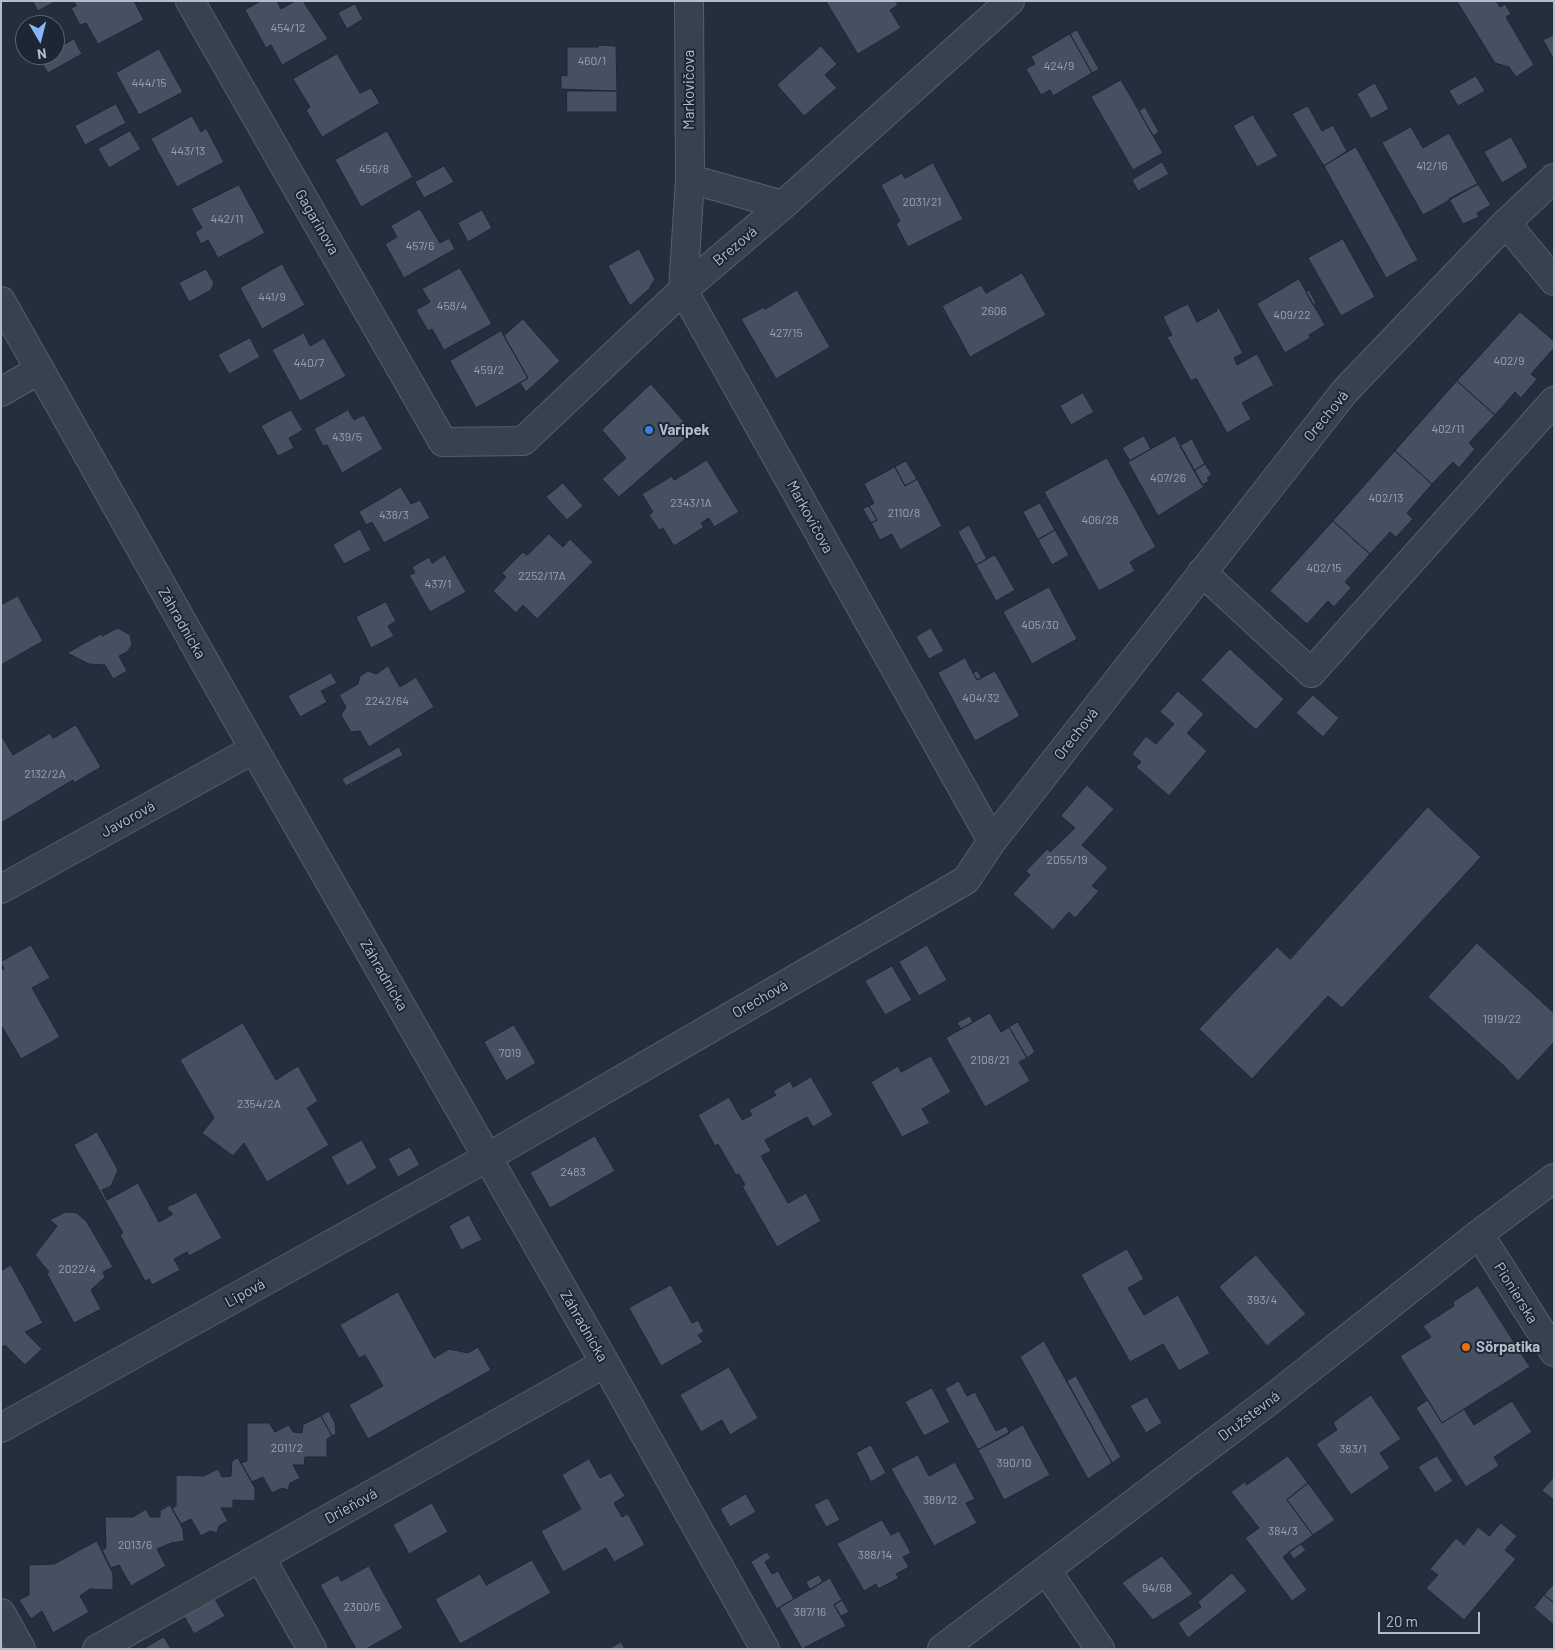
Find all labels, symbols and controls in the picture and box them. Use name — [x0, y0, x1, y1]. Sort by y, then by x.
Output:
north arrow — [15, 15, 65, 65]
house number: 454/12 — [271, 21, 305, 35]
text: N — [36, 45, 48, 63]
street label: Markovičova — [680, 50, 698, 130]
house number: 460/1 — [578, 54, 606, 68]
house number: 424/9 — [1044, 59, 1074, 73]
house number: 444/15 — [131, 76, 167, 90]
house number: 443/13 — [171, 144, 205, 158]
house number: 412/16 — [1416, 159, 1448, 173]
house number: 456/8 — [359, 162, 389, 176]
street label: Gagarinova — [291, 186, 343, 258]
house number: 2031/21 — [903, 195, 941, 209]
house number: 442/11 — [211, 212, 243, 226]
street label: Brezová — [709, 222, 761, 270]
house number: 457/6 — [406, 239, 434, 253]
house number: 441/9 — [258, 290, 286, 304]
house number: 458/4 — [437, 299, 467, 313]
house number: 2606 — [981, 304, 1007, 318]
house number: 409/22 — [1273, 308, 1311, 322]
house number: 427/15 — [769, 326, 803, 340]
house number: 402/9 — [1494, 354, 1524, 368]
house number: 440/7 — [294, 356, 324, 370]
house number: 459/2 — [474, 363, 504, 377]
street label: Orechová — [1300, 387, 1352, 445]
place label: Varipek — [659, 421, 710, 439]
house number: 402/11 — [1431, 422, 1465, 436]
marker: Varipek — [643, 424, 655, 436]
house number: 439/5 — [332, 430, 362, 444]
house number: 407/26 — [1150, 471, 1186, 485]
street label: Markovičova — [783, 478, 837, 556]
house number: 402/13 — [1368, 491, 1404, 505]
house number: 2343/1A — [670, 496, 712, 510]
house number: 2110/8 — [888, 506, 920, 520]
house number: 438/3 — [379, 508, 409, 522]
house number: 406/28 — [1081, 513, 1119, 527]
house number: 402/15 — [1307, 561, 1341, 575]
house number: 2252/17A — [518, 569, 566, 583]
house number: 437/1 — [425, 577, 451, 591]
street label: Záhradnícka — [154, 584, 210, 662]
house number: 405/30 — [1021, 618, 1059, 632]
house number: 404/32 — [962, 691, 1000, 705]
house number: 2242/64 — [365, 694, 409, 708]
street label: Orechová — [1050, 704, 1102, 764]
house number: 2132/2A — [24, 767, 66, 781]
street label: Javorová — [98, 797, 158, 841]
house number: 2055/19 — [1047, 853, 1087, 867]
street label: Záhradnícka — [356, 936, 412, 1014]
street label: Orechová — [729, 976, 791, 1022]
house number: 1919/22 — [1483, 1012, 1521, 1026]
house number: 7019 — [499, 1046, 521, 1060]
house number: 2108/21 — [971, 1053, 1009, 1067]
house number: 2354/2A — [237, 1097, 281, 1111]
house number: 2483 — [560, 1165, 586, 1179]
street label: Pionierska — [1490, 1259, 1542, 1327]
house number: 2022/4 — [58, 1262, 96, 1276]
street label: Lipová — [222, 1275, 268, 1311]
street label: Záhradnícka — [556, 1287, 612, 1365]
house number: 393/4 — [1247, 1293, 1277, 1307]
place label: Sörpatika — [1476, 1338, 1540, 1356]
marker: Sörpatika — [1460, 1341, 1472, 1353]
street label: Družstevná — [1215, 1387, 1283, 1445]
house number: 2011/2 — [271, 1441, 303, 1455]
house number: 383/1 — [1339, 1442, 1367, 1456]
house number: 390/10 — [997, 1456, 1031, 1470]
street label: Drieňová — [322, 1484, 380, 1528]
house number: 389/12 — [923, 1493, 957, 1507]
house number: 384/3 — [1268, 1524, 1298, 1538]
house number: 2013/6 — [118, 1538, 152, 1552]
house number: 388/14 — [858, 1548, 892, 1562]
house number: 94/68 — [1142, 1581, 1172, 1595]
house number: 2300/5 — [343, 1600, 381, 1614]
scale bar — [1380, 1602, 1482, 1634]
house number: 387/16 — [794, 1605, 826, 1619]
text: 20 m — [1386, 1612, 1418, 1630]

